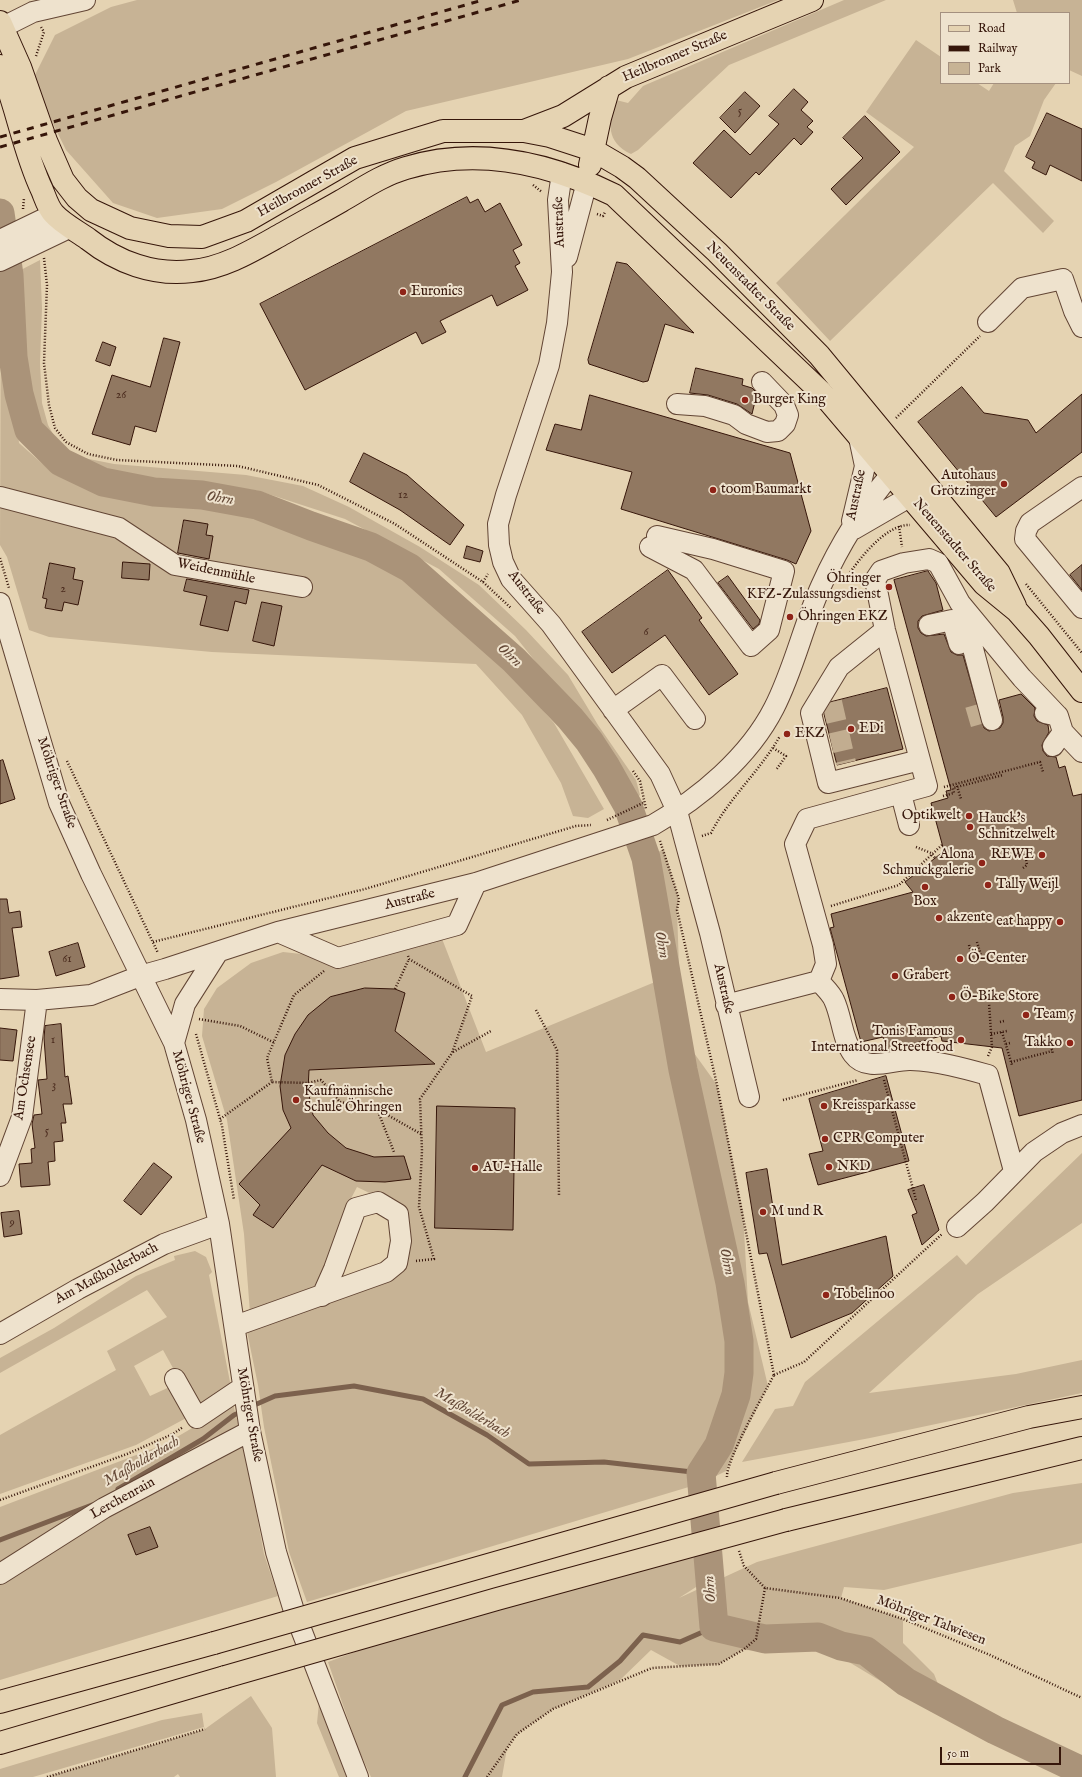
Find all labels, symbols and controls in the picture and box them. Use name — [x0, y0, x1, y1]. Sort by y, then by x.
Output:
legend — [940, 12, 1070, 84]
text: Road — [978, 21, 1005, 36]
street label: Heilbronner Straße — [620, 27, 730, 87]
text: Railway — [978, 41, 1017, 56]
text: Park — [978, 61, 1001, 76]
house number: 5 — [738, 105, 742, 119]
street label: Heilbronner Straße — [255, 152, 361, 222]
street label: Austraße — [551, 196, 569, 248]
street label: Neuenstadter Straße — [702, 239, 798, 335]
place label: Euronics — [411, 284, 463, 300]
marker: Euronics — [398, 287, 408, 297]
house number: 26 — [116, 389, 126, 403]
place label: Burger King — [753, 392, 826, 408]
marker: Burger King — [740, 395, 750, 405]
street label: Austraße — [843, 468, 871, 522]
place label: Autohaus Grötzinger — [931, 468, 996, 500]
marker: Autohaus Grötzinger — [999, 479, 1009, 489]
place label: toom Baumarkt — [721, 482, 812, 498]
marker: toom Baumarkt — [708, 485, 718, 495]
water label: Ohrn — [205, 488, 235, 510]
house number: 12 — [398, 489, 408, 503]
street label: Neuenstadter Straße — [909, 496, 999, 596]
street label: Weidenmühle — [175, 555, 257, 589]
street label: Austraße — [504, 568, 548, 618]
place label: Öhringer KFZ-Zulassungsdienst — [747, 571, 881, 604]
marker: Öhringer KFZ-Zulassungsdienst — [884, 582, 894, 592]
house number: 2 — [60, 583, 66, 597]
place label: Öhringen EKZ — [798, 609, 888, 625]
marker: Öhringen EKZ — [785, 612, 795, 622]
house number: 6 — [643, 626, 649, 640]
water label: Ohrn — [493, 640, 525, 672]
place label: EDi — [859, 721, 884, 737]
marker: EDi — [846, 724, 856, 734]
place label: EKZ — [795, 726, 825, 742]
marker: EKZ — [782, 729, 792, 739]
street label: Möhriger Straße — [32, 735, 80, 831]
place label: Optikwelt — [902, 808, 961, 824]
marker: Optikwelt — [964, 811, 974, 821]
place label: Hauck's Schnitzelwelt — [978, 811, 1055, 844]
marker: Hauck's Schnitzelwelt — [965, 822, 975, 832]
place label: Alona Schmuckgalerie — [883, 847, 974, 880]
place label: REWE — [991, 847, 1034, 863]
marker: REWE — [1037, 850, 1047, 860]
marker: Alona Schmuckgalerie — [977, 858, 987, 868]
place label: Tally Weijl — [996, 877, 1059, 893]
marker: Tally Weijl — [983, 880, 993, 890]
marker: Box — [920, 882, 930, 892]
street label: Austraße — [383, 886, 437, 914]
place label: Box — [913, 894, 937, 910]
place label: akzente — [947, 910, 992, 926]
marker: akzente — [934, 913, 944, 923]
place label: eat happy — [996, 914, 1052, 930]
marker: eat happy — [1055, 917, 1065, 927]
water label: Ohrn — [650, 930, 672, 960]
place label: Ö-Center — [968, 951, 1026, 967]
house number: 61 — [62, 953, 72, 967]
marker: Ö-Center — [955, 954, 965, 964]
street label: Austraße — [709, 962, 737, 1016]
place label: Grabert — [903, 968, 949, 984]
marker: Grabert — [890, 971, 900, 981]
place label: Ö-Bike Store — [960, 989, 1039, 1005]
marker: Ö-Bike Store — [947, 992, 957, 1002]
place label: Team 5 — [1034, 1007, 1074, 1023]
marker: Team 5 — [1021, 1010, 1031, 1020]
place label: Tonis Famous International Streetfood — [811, 1024, 953, 1056]
house number: 1 — [51, 1034, 55, 1048]
street label: Am Ochsensee — [11, 1035, 41, 1121]
marker: Tonis Famous International Streetfood — [956, 1035, 966, 1045]
place label: Takko — [1024, 1035, 1062, 1051]
marker: Takko — [1065, 1038, 1075, 1048]
street label: Möhriger Straße — [167, 1049, 209, 1145]
house number: 3 — [52, 1079, 56, 1093]
place label: Kaufmännische Schule Öhringen — [304, 1084, 402, 1116]
marker: Kaufmännische Schule Öhringen — [291, 1095, 301, 1105]
place label: Kreissparkasse — [832, 1098, 916, 1114]
marker: Kreissparkasse — [819, 1101, 829, 1111]
house number: 5 — [45, 1125, 49, 1139]
place label: CPR Computer — [833, 1131, 924, 1147]
marker: CPR Computer — [820, 1134, 830, 1144]
place label: NKD — [837, 1159, 870, 1175]
place label: AU-Halle — [483, 1160, 542, 1176]
marker: NKD — [824, 1162, 834, 1172]
marker: AU-Halle — [470, 1163, 480, 1173]
place label: M und R — [771, 1204, 823, 1220]
marker: M und R — [758, 1207, 768, 1217]
house number: 9 — [9, 1217, 15, 1231]
street label: Am Maßholderbach — [53, 1240, 161, 1308]
water label: Ohrn — [714, 1247, 738, 1277]
place label: Tobelinoo — [834, 1287, 895, 1303]
marker: Tobelinoo — [821, 1290, 831, 1300]
street label: Möhriger Straße — [232, 1366, 266, 1464]
water label: Maßholderbach — [431, 1385, 513, 1443]
water label: Maßholderbach — [101, 1433, 183, 1491]
street label: Lerchenrain — [88, 1474, 158, 1524]
water label: Ohrn — [701, 1575, 721, 1603]
street label: Möhriger Talwiesen — [874, 1592, 988, 1650]
scale bar — [942, 1739, 1063, 1765]
text: 50 m — [947, 1746, 969, 1761]

